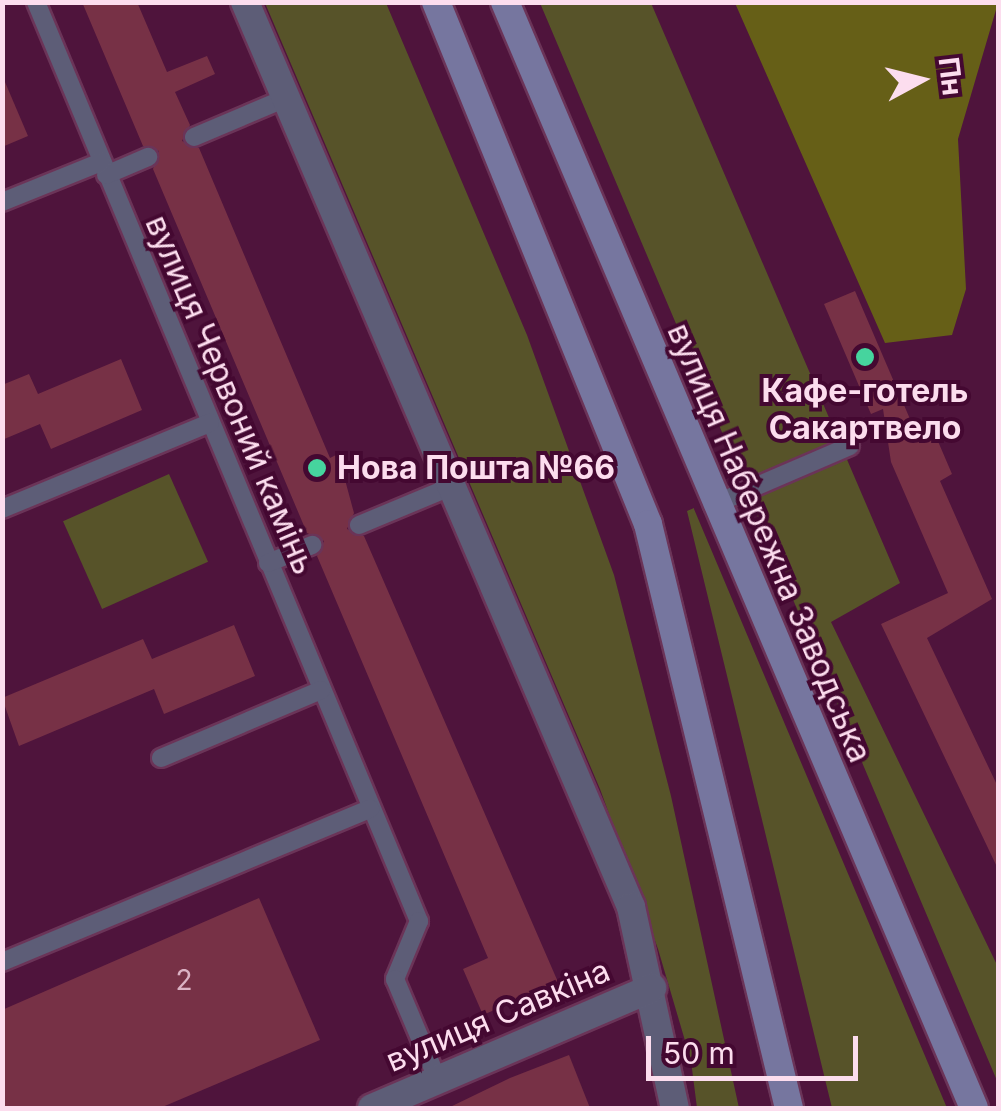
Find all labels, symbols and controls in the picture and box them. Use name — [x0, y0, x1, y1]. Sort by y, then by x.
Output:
north arrow — [871, 30, 971, 130]
text: Пн — [932, 55, 970, 97]
street label: вулиця Червоний камінь — [137, 210, 323, 580]
street label: вулиця Набережна Заводська — [659, 318, 879, 768]
marker: Кафе-готель Сакартвело — [854, 346, 876, 368]
place label: Кафе-готель Сакартвело — [762, 373, 968, 448]
place label: Нова Пошта №66 — [337, 449, 615, 487]
marker: Нова Пошта №66 — [306, 457, 328, 479]
street label: вулиця Савкіна — [380, 952, 616, 1080]
house number: 2 — [175, 963, 193, 997]
scale bar — [651, 1016, 864, 1078]
text: 50 m — [663, 1035, 735, 1071]

